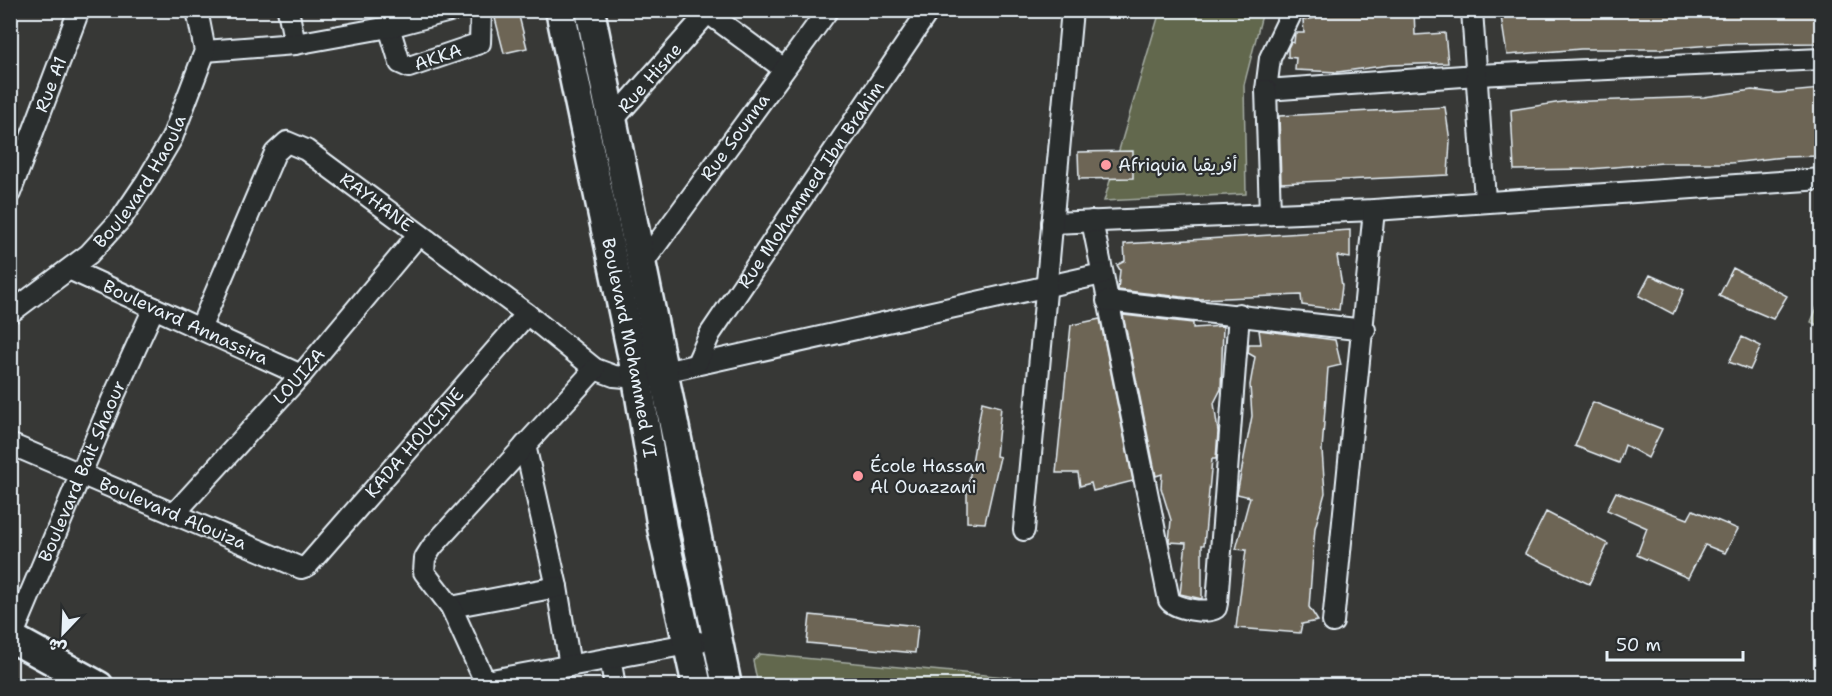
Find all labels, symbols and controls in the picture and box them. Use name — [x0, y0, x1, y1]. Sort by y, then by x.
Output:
street label: AKKA — [411, 38, 465, 76]
street label: Rue Hisne — [613, 38, 688, 118]
street label: Rue A1 — [29, 53, 72, 116]
street label: Rue Mohammed Ibn Brahim — [732, 76, 890, 293]
street label: Rue Sounna — [695, 89, 775, 186]
street label: Boulevard Haoula — [88, 112, 192, 253]
place label: Afriquia أفريقيا — [1118, 153, 1237, 177]
marker: Afriquia أفريقيا — [1099, 158, 1113, 172]
street label: RAYHANE — [335, 167, 418, 238]
street label: Boulevard Mohammed VI — [596, 236, 662, 460]
street label: Boulevard Annassira — [99, 274, 272, 370]
street label: LOUIZA — [268, 343, 330, 410]
street label: Boulevard Bait Shaour — [33, 377, 131, 566]
street label: KADA HOUCINE — [360, 383, 469, 503]
place label: École Hassan Al Ouazzani — [870, 454, 985, 499]
marker: École Hassan Al Ouazzani — [851, 469, 865, 483]
street label: Boulevard Alouiza — [95, 471, 250, 555]
north arrow — [33, 603, 93, 663]
scale bar — [1607, 624, 1744, 662]
text: ش — [45, 633, 70, 659]
text: 50 m — [1616, 633, 1661, 657]

